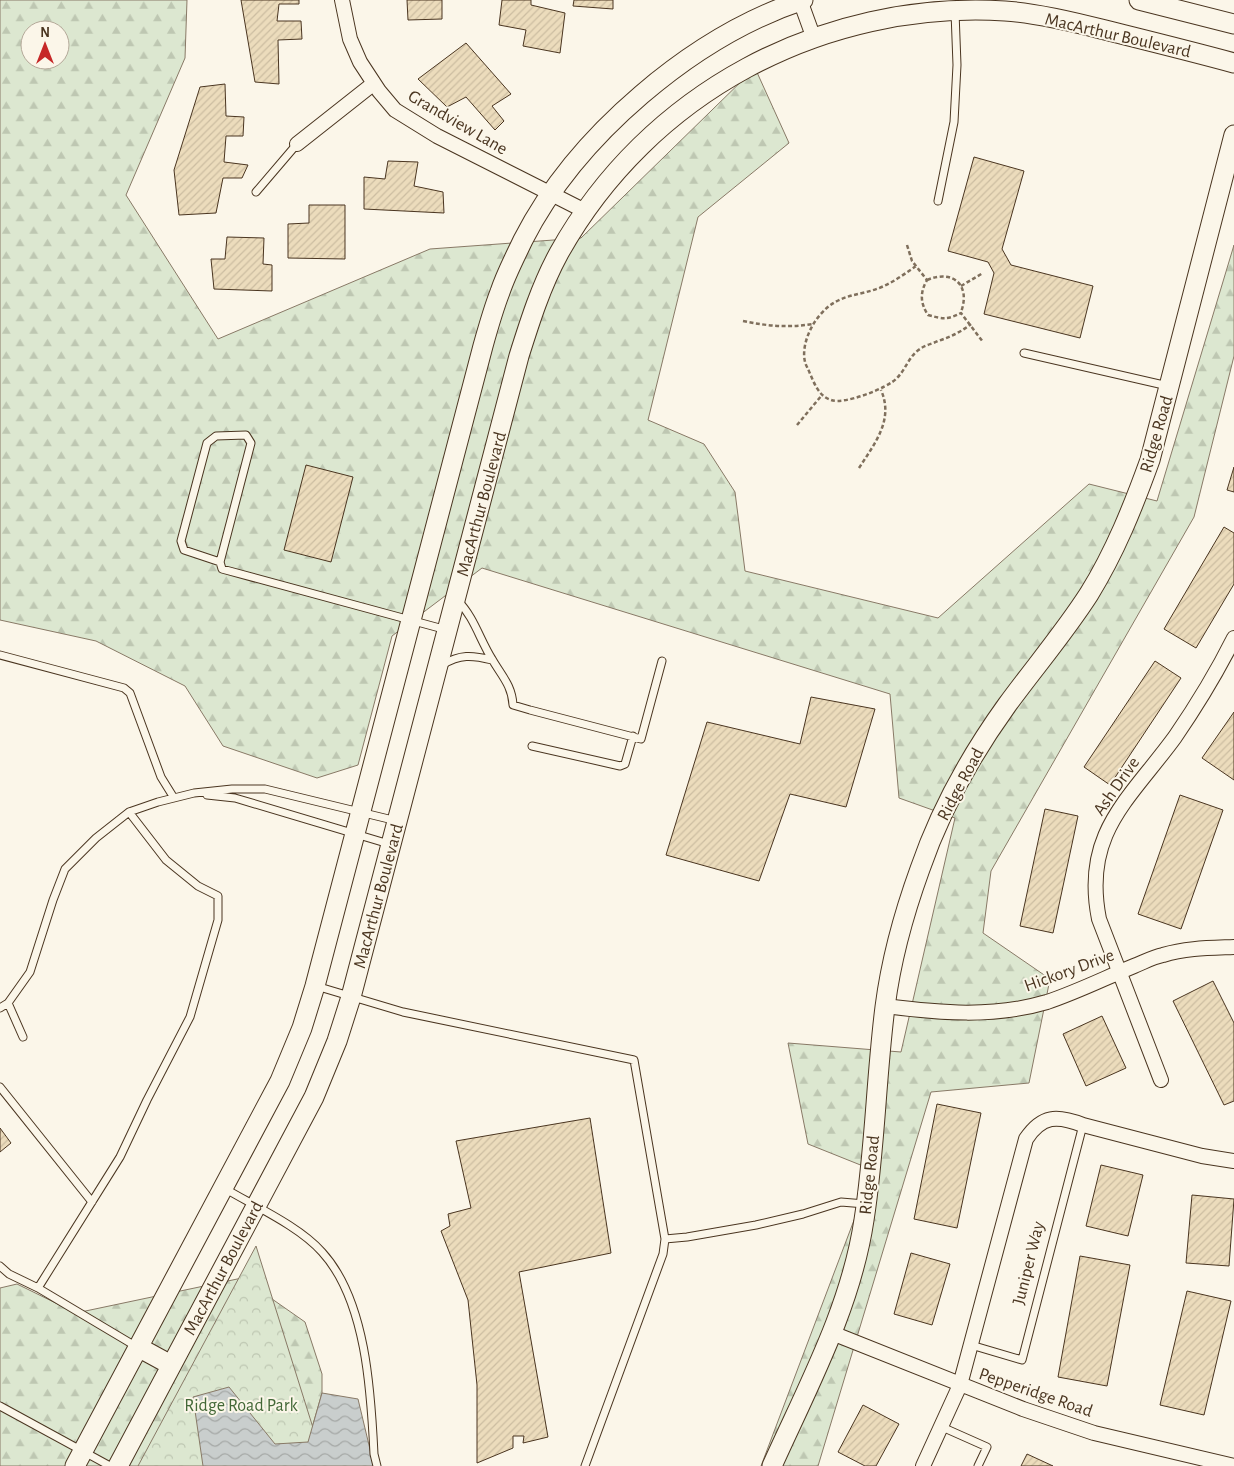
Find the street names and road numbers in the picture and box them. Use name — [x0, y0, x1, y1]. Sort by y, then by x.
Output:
street label: MacArthur Boulevard — [1043, 10, 1192, 62]
street label: Grandview Lane — [405, 87, 510, 159]
street label: Ridge Road — [1137, 394, 1177, 475]
street label: MacArthur Boulevard — [454, 430, 510, 579]
street label: Ridge Road — [934, 745, 987, 824]
street label: Ash Drive — [1090, 754, 1143, 819]
street label: MacArthur Boulevard — [351, 822, 407, 971]
street label: Hickory Drive — [1022, 946, 1117, 996]
street label: Ridge Road — [857, 1135, 883, 1216]
street label: MacArthur Boulevard — [181, 1198, 267, 1338]
street label: Juniper Way — [1010, 1219, 1048, 1307]
street label: Pepperidge Road — [977, 1365, 1095, 1421]

